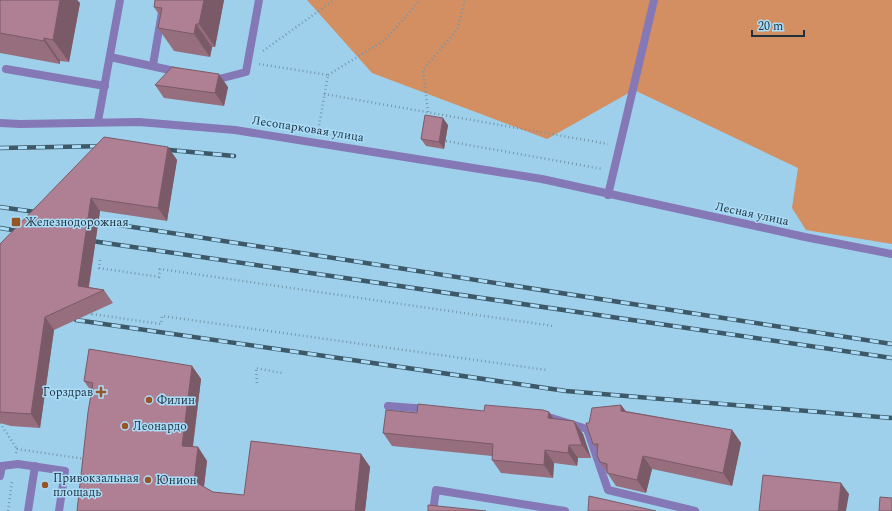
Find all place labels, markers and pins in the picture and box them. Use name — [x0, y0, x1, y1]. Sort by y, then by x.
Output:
place label: Железнодорожная — [25, 213, 129, 232]
marker: Железнодорожная — [10, 216, 22, 228]
place label: Горздрав — [43, 383, 93, 402]
marker: Горздрав — [96, 387, 106, 397]
place label: Филин — [157, 391, 195, 410]
marker: Филин — [144, 395, 154, 405]
place label: Леонардо — [133, 417, 187, 436]
marker: Леонардо — [120, 421, 130, 431]
place label: Привокзальная площадь — [53, 469, 139, 502]
place label: Юнион — [156, 471, 197, 490]
marker: Юнион — [143, 475, 153, 485]
marker: Привокзальная площадь — [40, 480, 50, 490]

